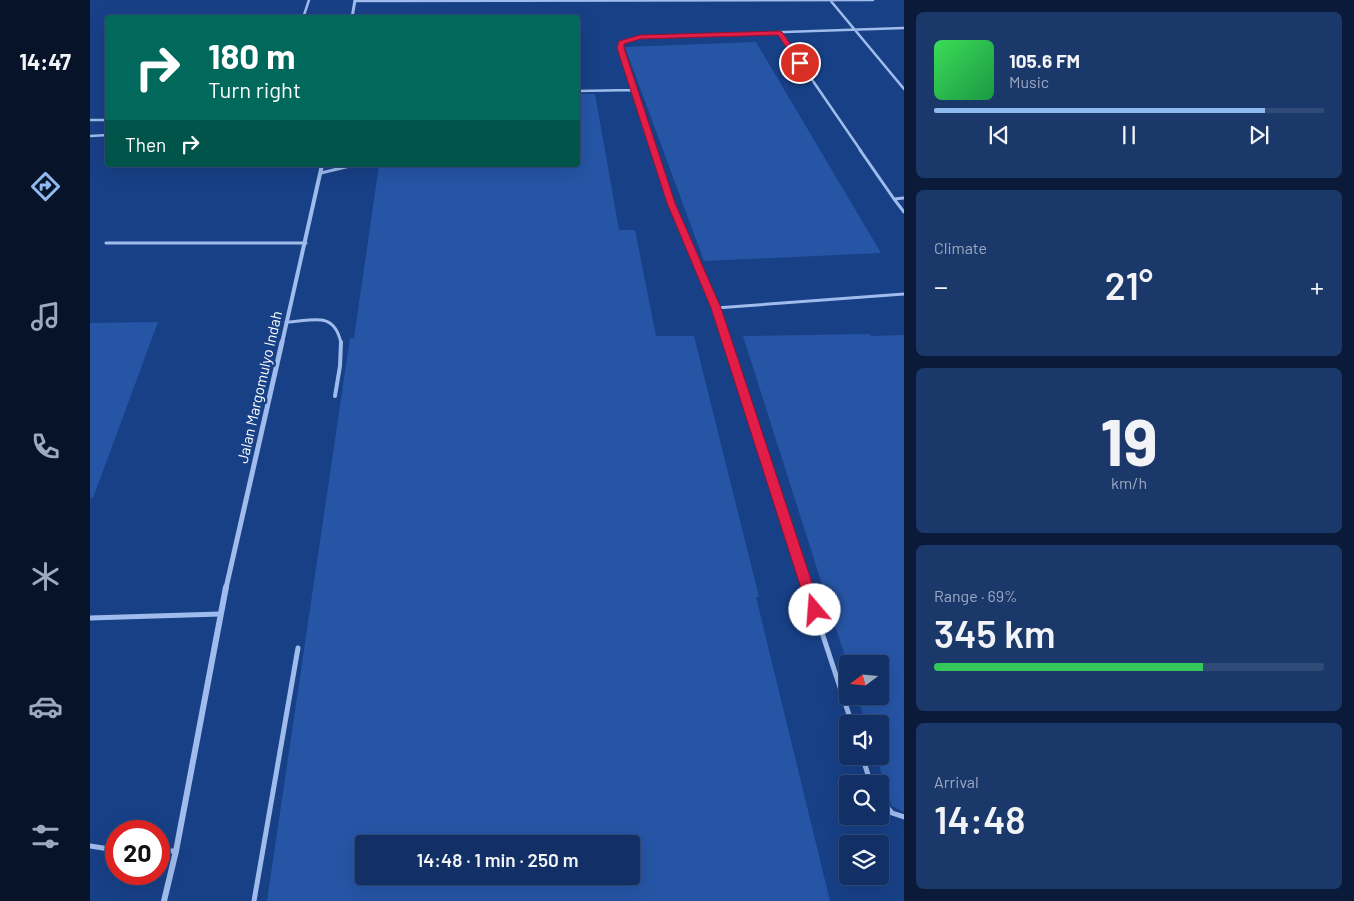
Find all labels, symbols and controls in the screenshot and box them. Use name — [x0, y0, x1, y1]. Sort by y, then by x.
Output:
text: 180 m — [208, 34, 296, 76]
icon: right — [125, 35, 190, 100]
pin — [779, 42, 821, 84]
text: 14:47 — [19, 48, 71, 74]
icon: arrive — [786, 49, 814, 77]
text: 105.6 FM — [1009, 49, 1080, 72]
text: Music — [1009, 72, 1049, 91]
text: Turn right — [208, 76, 301, 102]
icon: previous — [985, 121, 1013, 149]
icon: pause — [1115, 121, 1143, 149]
icon: next — [1245, 121, 1273, 149]
icon: right — [176, 130, 204, 158]
text: Then — [125, 133, 166, 156]
icon: directions — [28, 169, 63, 204]
text: Climate — [934, 238, 987, 257]
text: 21° — [1105, 262, 1153, 308]
text: − — [934, 269, 948, 303]
text: + — [1310, 269, 1324, 303]
icon: music — [28, 299, 63, 334]
street label: Jalan Margomulyo Indah — [233, 309, 285, 465]
text: 19 — [1100, 401, 1158, 479]
icon: phone — [28, 429, 63, 464]
text: km/h — [1111, 473, 1147, 492]
icon: climate — [28, 559, 63, 594]
position arrow — [788, 583, 840, 635]
text: Range · 69% — [934, 586, 1018, 605]
text: 345 km — [934, 610, 1056, 656]
north arrow — [839, 655, 889, 705]
map controls — [839, 655, 889, 885]
icon: car — [28, 689, 63, 724]
button: sound — [839, 715, 889, 765]
text: Arrival — [934, 772, 979, 791]
button: search — [839, 775, 889, 825]
text: 14:48 — [934, 796, 1026, 842]
icon: filters — [28, 819, 63, 854]
speed limit sign: 20 — [105, 820, 170, 885]
button: layers — [839, 835, 889, 885]
text: 14:48 · 1 min · 250 m — [417, 848, 578, 871]

